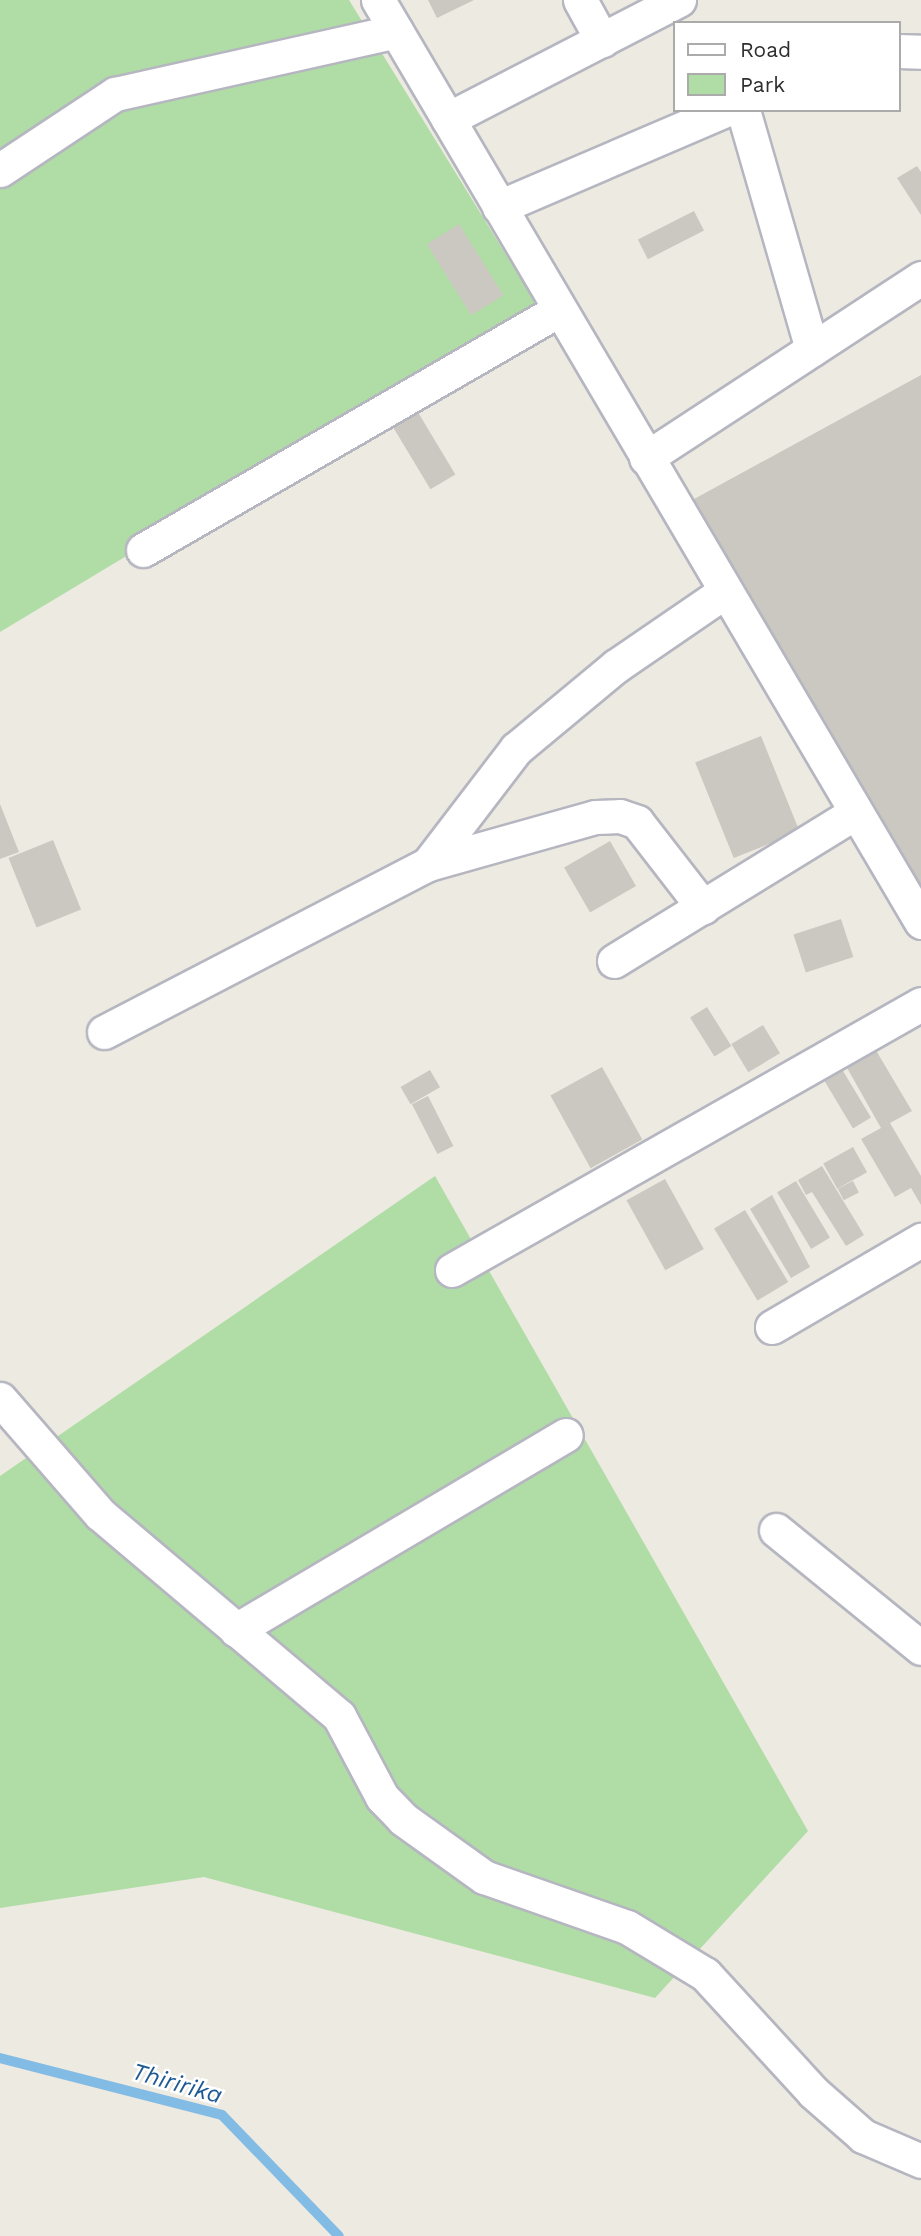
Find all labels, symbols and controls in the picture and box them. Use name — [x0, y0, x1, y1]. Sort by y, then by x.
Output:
legend — [673, 21, 900, 112]
text: Road — [740, 37, 791, 62]
text: Park — [740, 72, 785, 97]
water label: Thiririka — [129, 2057, 225, 2111]

